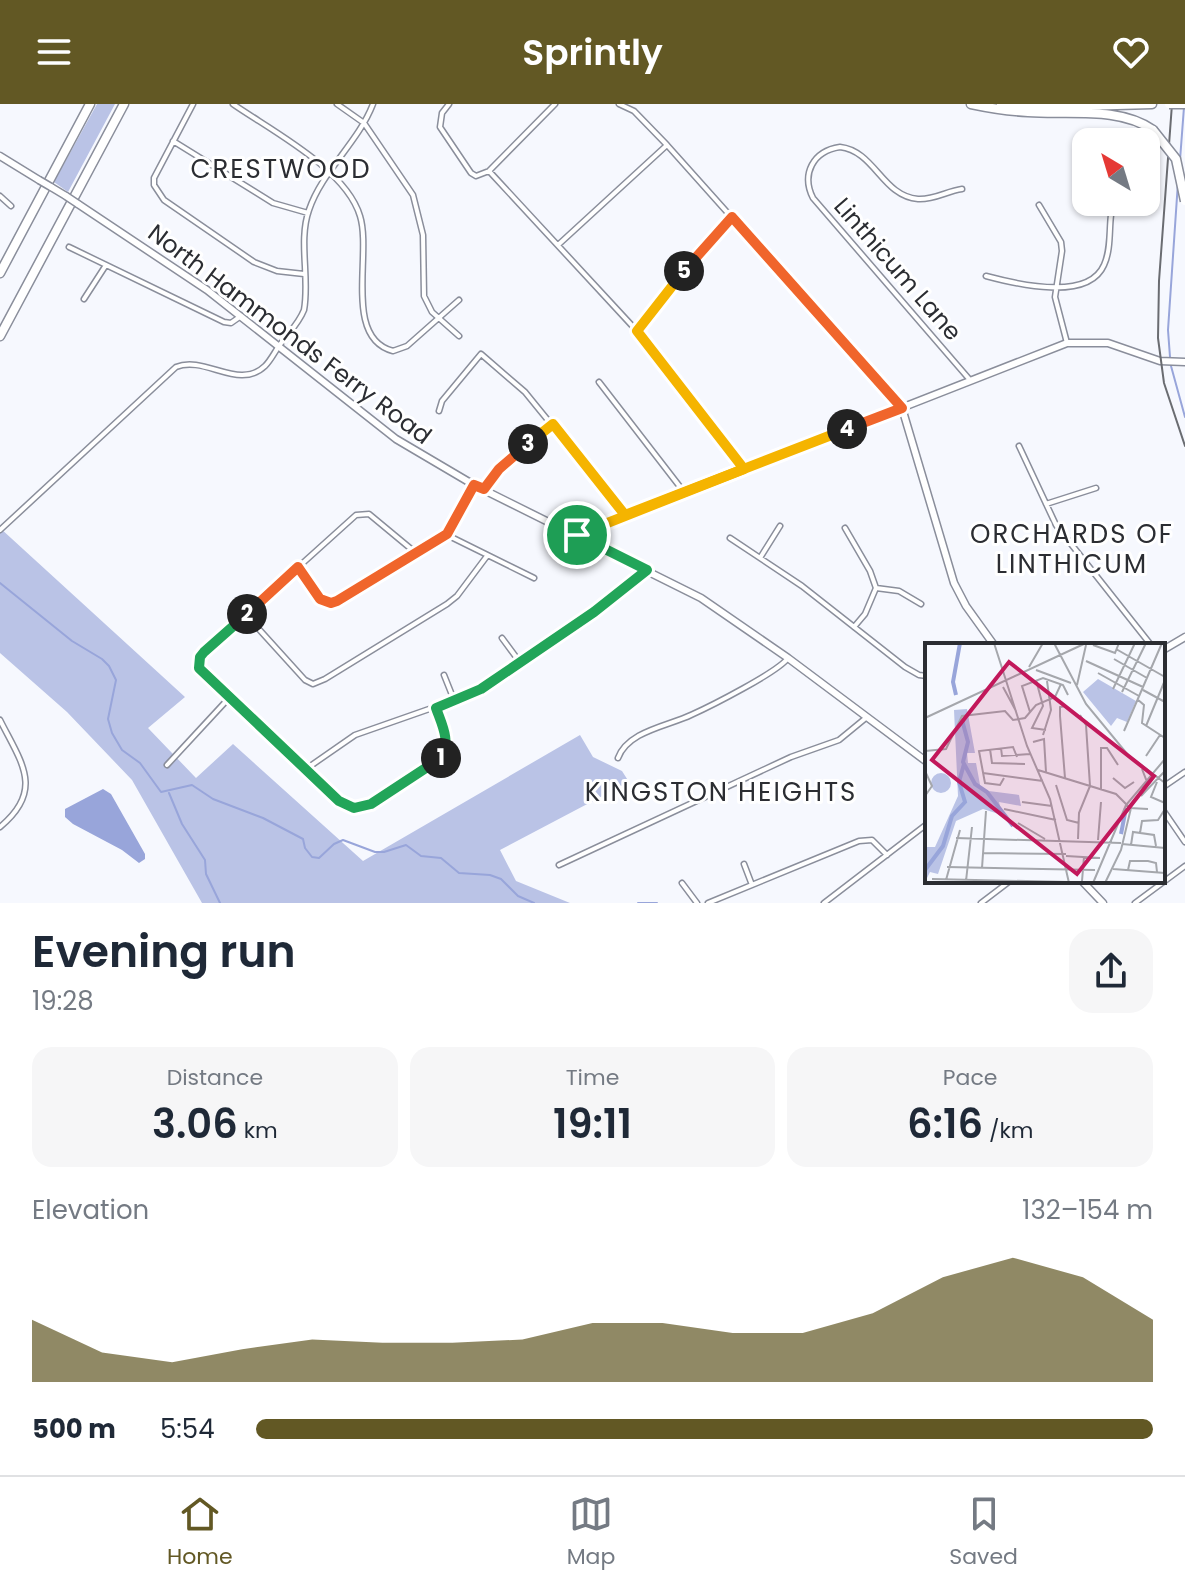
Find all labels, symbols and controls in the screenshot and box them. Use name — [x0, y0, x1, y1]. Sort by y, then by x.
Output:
text: Sprintly — [522, 27, 663, 78]
icon: menu — [32, 30, 76, 74]
icon: heart — [1109, 30, 1153, 74]
north arrow — [1072, 128, 1160, 216]
map controls — [1072, 128, 1160, 216]
district label: CRESTWOOD — [190, 151, 372, 187]
street label: Linthicum Lane — [827, 190, 969, 348]
street label: North Hammonds Ferry Road — [141, 216, 439, 452]
pin: 5 — [664, 251, 704, 291]
text: 5 — [677, 255, 691, 286]
pin: 4 — [827, 409, 867, 449]
text: 4 — [840, 413, 854, 444]
pin: 3 — [508, 424, 548, 464]
text: 3 — [521, 428, 535, 459]
pin — [543, 501, 611, 569]
icon: arrive — [555, 513, 599, 557]
district label: ORCHARDS OF LINTHICUM — [970, 516, 1174, 582]
pin: 2 — [227, 594, 267, 634]
text: 2 — [241, 598, 253, 629]
inset map — [925, 643, 1165, 883]
pin: 1 — [421, 738, 461, 778]
text: 1 — [437, 742, 445, 773]
district label: KINGSTON HEIGHTS — [585, 774, 857, 810]
text: Evening run — [32, 921, 296, 982]
button: share — [1069, 929, 1153, 1013]
text: 19:28 — [32, 983, 94, 1019]
text: Distance — [167, 1062, 263, 1093]
text: Time — [566, 1062, 619, 1093]
text: Pace — [943, 1062, 997, 1093]
text: 3.06 — [152, 1096, 238, 1152]
text: 19:11 — [553, 1096, 632, 1152]
text: 6:16 — [907, 1096, 983, 1152]
text: km — [238, 1115, 278, 1146]
text: /km — [983, 1115, 1033, 1146]
text: Elevation — [32, 1192, 149, 1228]
text: 132–154 m — [1022, 1192, 1153, 1228]
text: 500 m — [32, 1411, 116, 1447]
text: 5:54 — [160, 1411, 215, 1447]
tab: Home — [167, 1492, 233, 1573]
tab: Map — [567, 1492, 615, 1573]
tab: Saved — [949, 1492, 1018, 1573]

